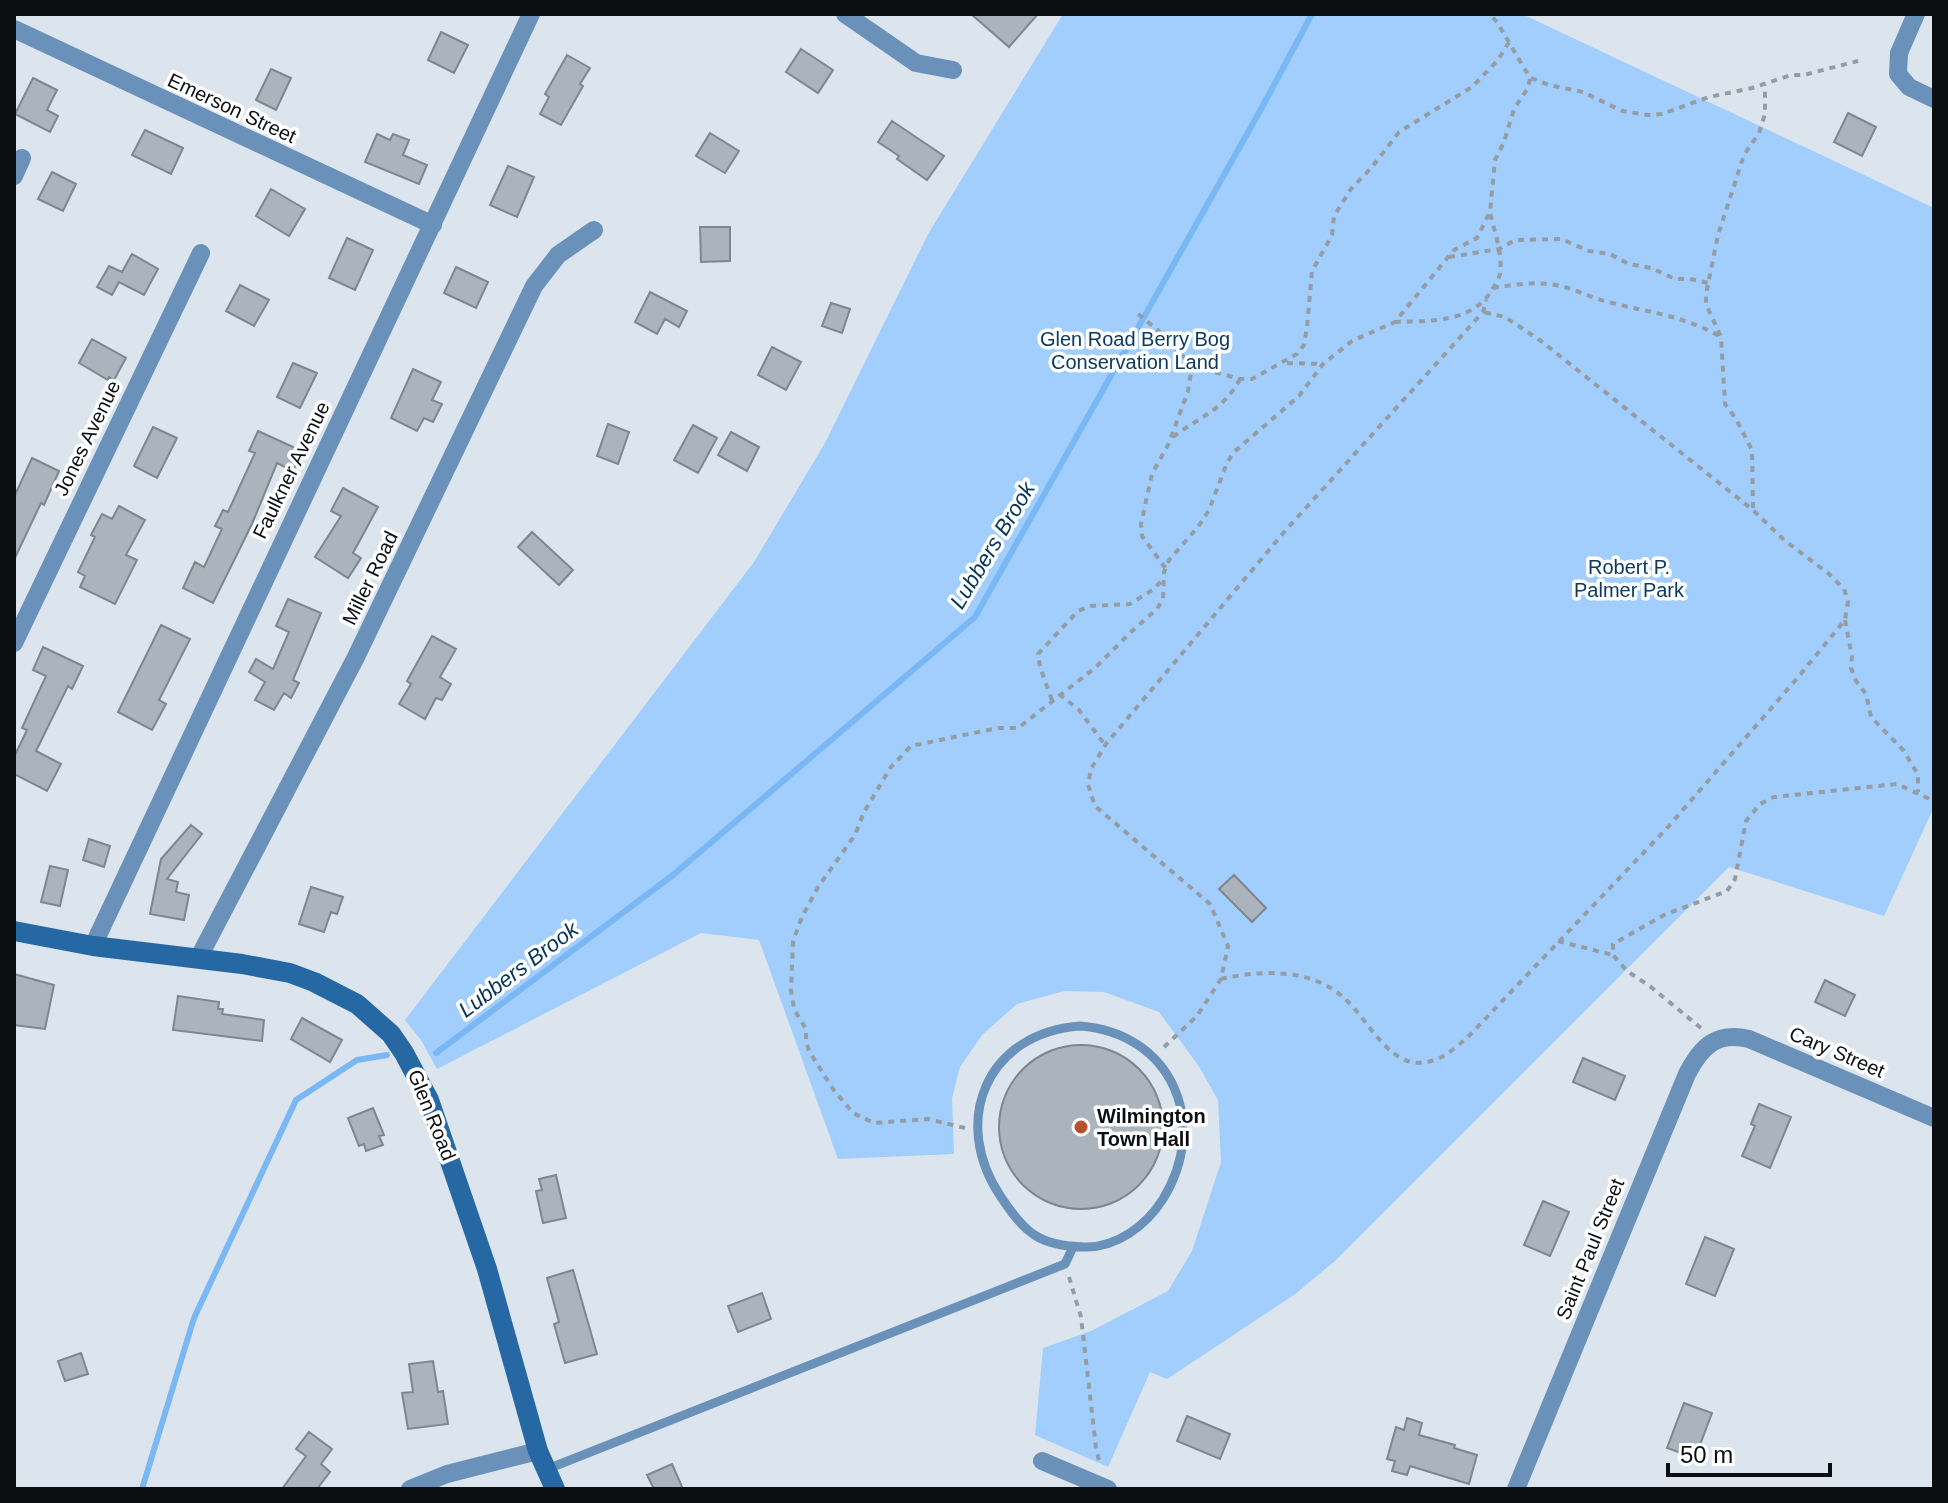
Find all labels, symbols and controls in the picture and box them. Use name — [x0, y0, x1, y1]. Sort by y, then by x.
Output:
street label: Emerson Street — [164, 69, 300, 148]
park label: Glen Road Berry Bog Conservation Land — [1040, 328, 1230, 373]
street label: Jones Avenue — [50, 377, 124, 499]
street label: Faulkner Avenue — [248, 398, 334, 542]
water label: Lubbers Brook — [945, 477, 1041, 613]
street label: Miller Road — [338, 528, 402, 628]
park label: Robert P. Palmer Park — [1574, 556, 1685, 601]
water label: Lubbers Brook — [454, 916, 584, 1022]
street label: Cary Street — [1786, 1022, 1888, 1082]
street label: Glen Road — [404, 1067, 460, 1163]
place label: Wilmington Town Hall — [1097, 1105, 1206, 1150]
marker: Wilmington Town Hall — [1072, 1118, 1090, 1136]
street label: Saint Paul Street — [1552, 1175, 1628, 1323]
scale bar — [1668, 1427, 1830, 1477]
text: 50 m — [1680, 1441, 1733, 1468]

